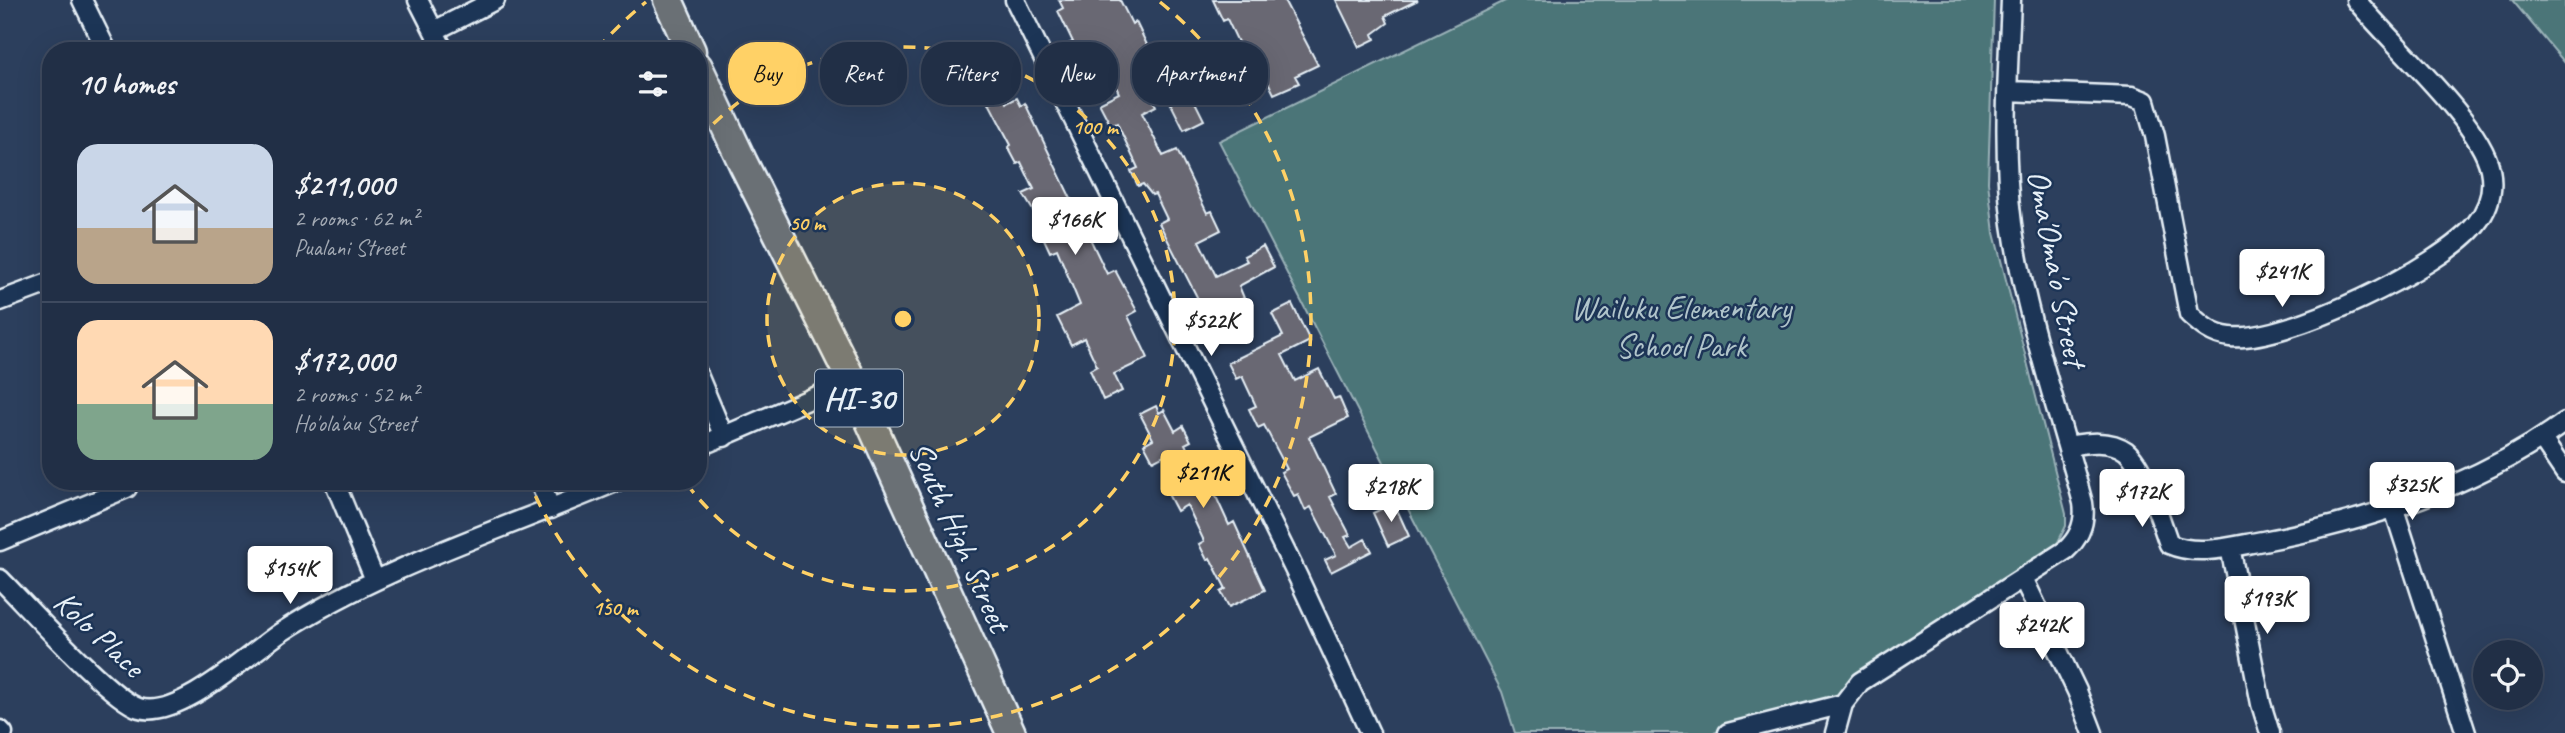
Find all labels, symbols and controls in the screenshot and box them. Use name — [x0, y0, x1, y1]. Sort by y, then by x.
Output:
chip: Buy — [728, 42, 806, 105]
chip: Rent — [820, 42, 907, 105]
chip: Filters — [921, 42, 1021, 105]
chip: New — [1035, 42, 1118, 105]
chip: Apartment — [1132, 42, 1268, 105]
text: 10 homes — [77, 65, 175, 103]
icon: filters — [634, 65, 672, 103]
text: 100 m — [1072, 114, 1120, 140]
text: $211,000 — [294, 166, 394, 204]
street label: Oma'Oma'o Street — [2017, 166, 2097, 374]
icon: home — [133, 172, 217, 256]
pin: $166K — [1026, 198, 1124, 257]
text: 2 rooms · 62 m² — [294, 204, 418, 233]
text: $166K — [1048, 205, 1102, 234]
text: 50 m — [789, 210, 827, 236]
text: Pualani Street — [294, 233, 405, 262]
pin: $241K — [2233, 250, 2331, 309]
text: $241K — [2255, 257, 2309, 286]
park label: Wailuku Elementary School Park — [1571, 287, 1794, 367]
pin: $522K — [1162, 298, 1260, 358]
text: $522K — [1185, 306, 1237, 335]
centre of rings — [891, 307, 915, 331]
text: $172,000 — [294, 342, 394, 380]
icon: home — [133, 348, 217, 432]
road number: HI-30 — [815, 370, 903, 426]
text: 2 rooms · 52 m² — [294, 380, 418, 409]
text: Ho'ola'au Street — [294, 409, 416, 438]
street label: South High Street — [899, 435, 1022, 641]
pin: $211K — [1154, 450, 1252, 510]
text: $211K — [1176, 458, 1230, 487]
pin: $325K — [2363, 462, 2461, 522]
pin: $218K — [1342, 464, 1440, 524]
pin: $172K — [2093, 470, 2191, 529]
text: $325K — [2386, 470, 2438, 499]
text: $218K — [1364, 472, 1418, 501]
text: $172K — [2116, 477, 2169, 506]
pin: $154K — [241, 546, 339, 606]
text: $154K — [264, 554, 316, 583]
pin: $193K — [2218, 576, 2316, 636]
street label: Kolo Place — [45, 581, 155, 688]
text: $193K — [2241, 584, 2293, 613]
text: 150 m — [592, 595, 640, 621]
pin: $242K — [1993, 602, 2091, 662]
text: $242K — [2015, 610, 2069, 639]
map controls — [2473, 640, 2543, 710]
button: locate — [2473, 640, 2543, 710]

